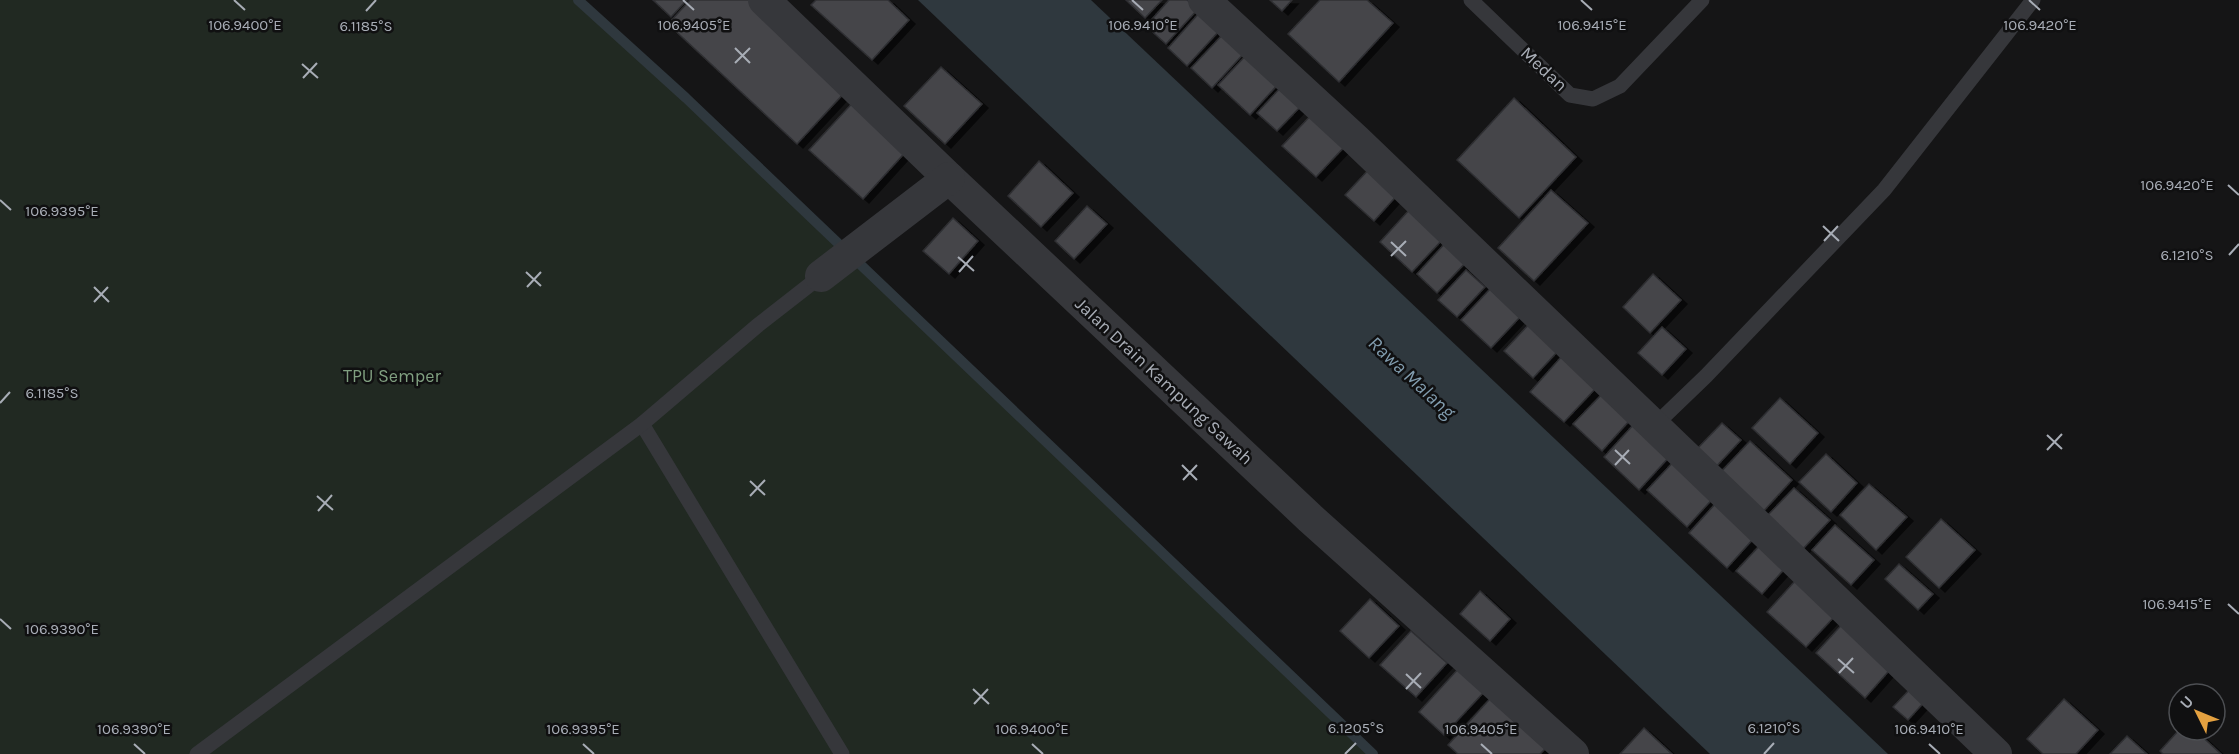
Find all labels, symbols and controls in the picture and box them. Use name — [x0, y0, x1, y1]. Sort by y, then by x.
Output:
text: 106.9400°E — [208, 16, 282, 34]
text: 106.9405°E — [657, 16, 731, 34]
text: 106.9410°E — [1108, 16, 1178, 34]
text: 106.9415°E — [1557, 16, 1627, 34]
text: 106.9420°E — [2003, 16, 2077, 34]
text: 6.1185°S — [339, 17, 393, 35]
street label: Medan — [1516, 42, 1572, 96]
text: 106.9420°E — [2140, 176, 2214, 194]
text: 106.9395°E — [25, 202, 99, 220]
text: 6.1210°S — [2161, 246, 2213, 264]
street label: Jalan Drain Kampung Sawah — [1071, 293, 1257, 469]
water label: Rawa Malang — [1364, 331, 1460, 424]
park label: TPU Semper — [343, 365, 442, 387]
text: 6.1185°S — [25, 384, 79, 402]
text: 106.9415°E — [2142, 595, 2212, 613]
text: 106.9390°E — [25, 620, 99, 638]
north arrow — [2167, 682, 2227, 742]
text: U — [2176, 692, 2197, 713]
text: 6.1205°S — [1328, 719, 1384, 737]
text: 6.1210°S — [1748, 719, 1800, 737]
text: 106.9390°E — [97, 720, 171, 738]
text: 106.9395°E — [546, 720, 620, 738]
text: 106.9400°E — [995, 720, 1069, 738]
text: 106.9405°E — [1444, 720, 1518, 738]
text: 106.9410°E — [1894, 720, 1964, 738]

